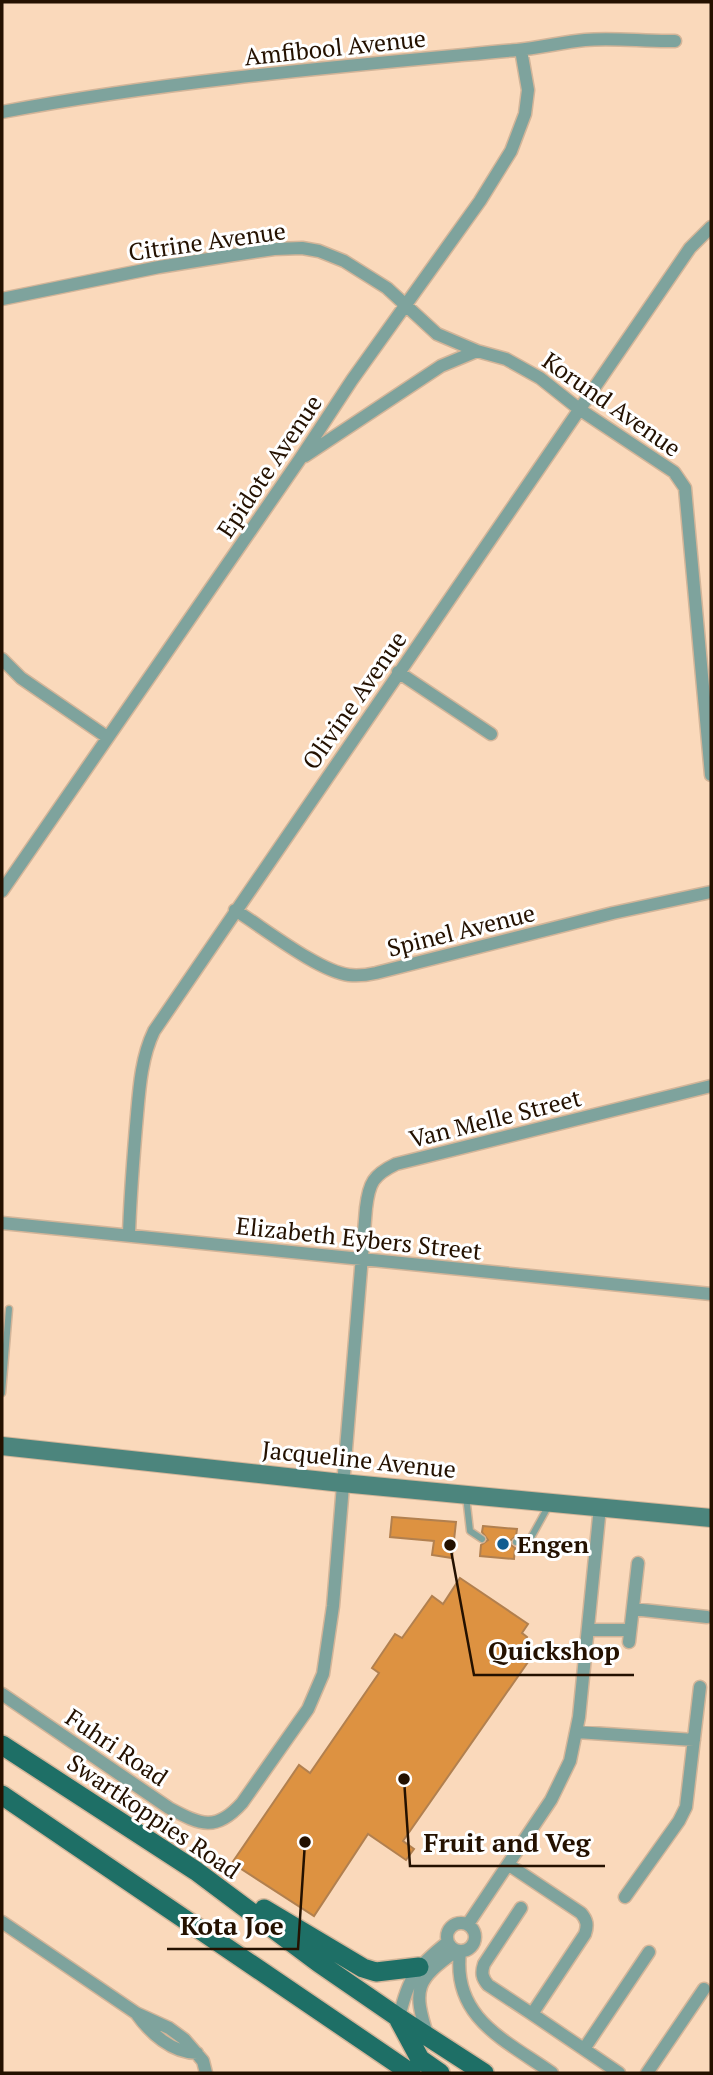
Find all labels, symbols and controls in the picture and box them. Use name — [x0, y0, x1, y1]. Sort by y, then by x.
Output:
street label: Amfibool Avenue — [243, 22, 427, 72]
street label: Citrine Avenue — [126, 214, 288, 268]
street label: Korund Avenue — [536, 344, 688, 464]
street label: Epidote Avenue — [209, 388, 329, 544]
street label: Olivine Avenue — [294, 625, 414, 775]
street label: Spinel Avenue — [384, 896, 538, 964]
street label: Van Melle Street — [406, 1081, 584, 1155]
street label: Elizabeth Eybers Street — [235, 1209, 484, 1267]
street label: Jacqueline Avenue — [260, 1433, 458, 1485]
place label: Engen — [517, 1528, 589, 1560]
marker: Engen — [495, 1536, 511, 1552]
callout: Quickshop — [474, 1628, 634, 1675]
text: Quickshop — [488, 1633, 620, 1667]
street label: Fuhri Road — [60, 1701, 174, 1793]
street label: Swartkoppies Road — [61, 1746, 247, 1886]
callout: Fruit and Veg — [410, 1819, 605, 1866]
text: Fruit and Veg — [424, 1825, 592, 1859]
callout: Kota Joe — [167, 1902, 298, 1949]
text: Kota Joe — [180, 1908, 284, 1942]

